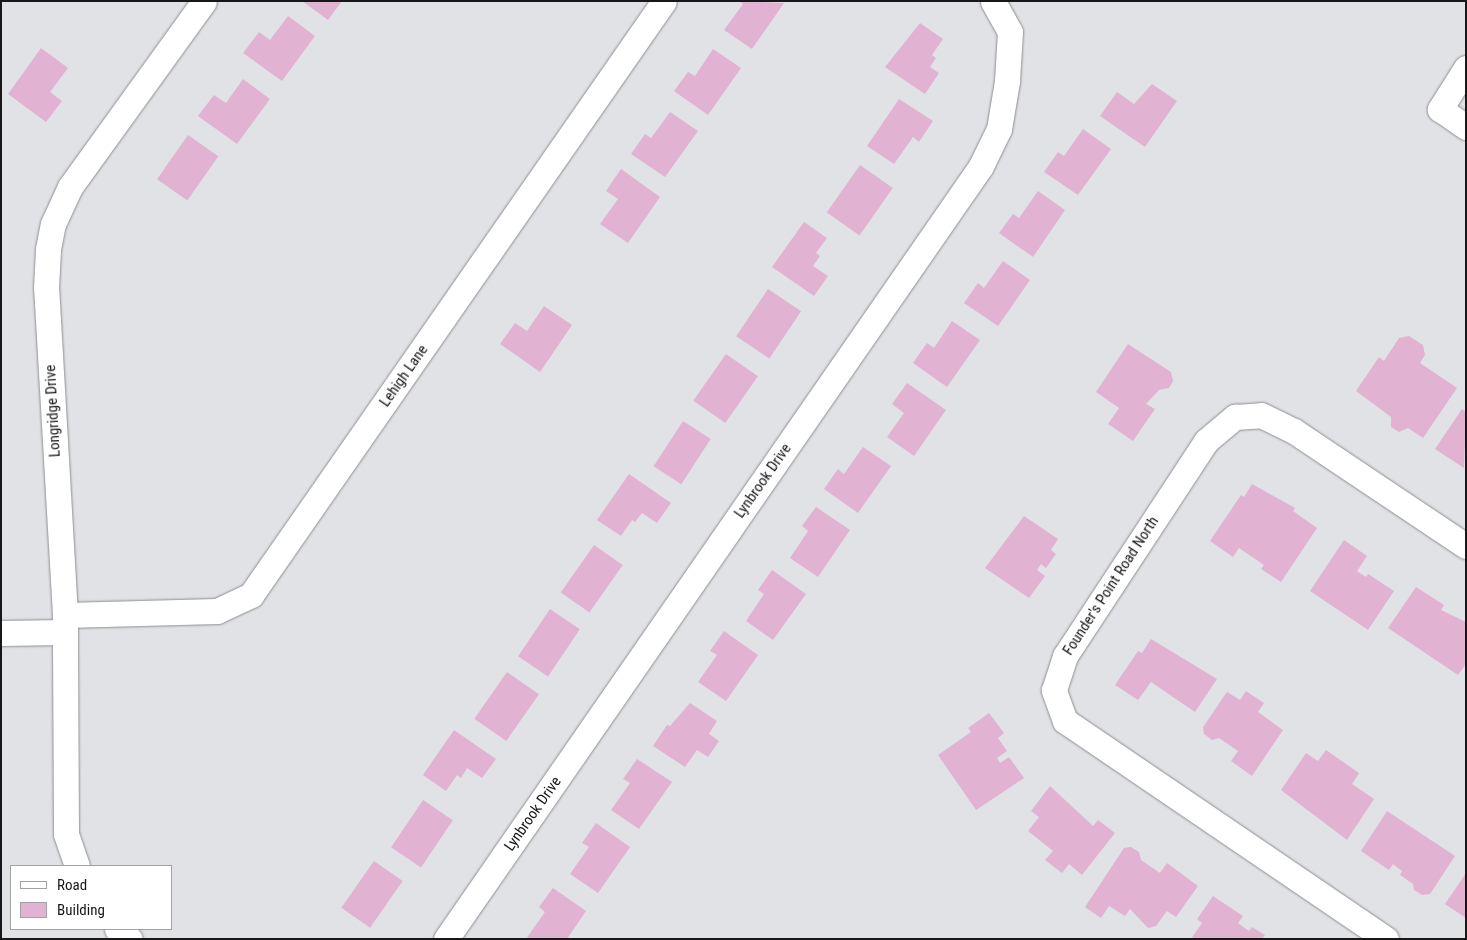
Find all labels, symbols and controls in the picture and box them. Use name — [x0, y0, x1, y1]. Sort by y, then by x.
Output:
street label: Lehigh Lane — [376, 342, 432, 410]
street label: Longridge Drive — [42, 364, 64, 458]
street label: Lynbrook Drive — [731, 440, 795, 522]
street label: Founder's Point Road North — [1059, 513, 1163, 659]
street label: Lynbrook Drive — [501, 773, 565, 855]
legend — [10, 865, 172, 930]
text: Road — [57, 876, 87, 894]
text: Building — [57, 901, 105, 919]

